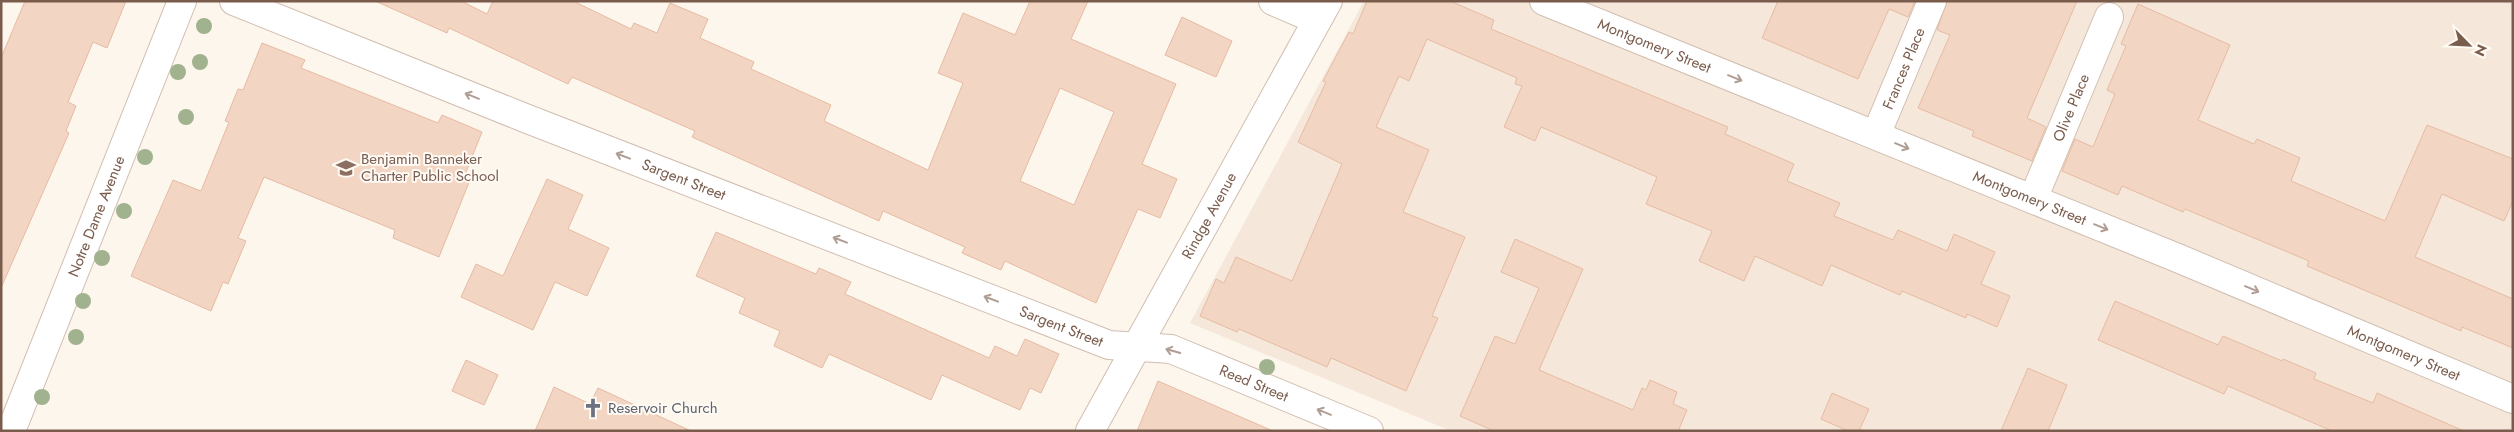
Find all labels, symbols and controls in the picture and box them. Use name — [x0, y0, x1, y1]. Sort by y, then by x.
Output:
street label: Montgomery Street — [1594, 13, 1715, 79]
north arrow — [2444, 20, 2494, 70]
street label: Frances Place — [1877, 24, 1931, 113]
text: N — [2469, 41, 2492, 59]
street label: Olive Place — [2047, 70, 2095, 145]
one-way arrow — [1728, 75, 1743, 84]
one-way arrow — [465, 91, 480, 100]
one-way arrow — [1894, 142, 1909, 151]
place label: Benjamin Banneker Charter Public School — [361, 148, 499, 187]
one-way arrow — [616, 151, 631, 160]
street label: Notre Dame Avenue — [62, 152, 130, 280]
street label: Sargent Street — [639, 153, 729, 206]
school or university icon: Benjamin Banneker Charter Public School — [335, 157, 357, 179]
street label: Montgomery Street — [1970, 165, 2090, 231]
street label: Rindge Avenue — [1176, 168, 1242, 263]
one-way arrow — [2093, 223, 2109, 232]
one-way arrow — [832, 235, 848, 244]
one-way arrow — [2244, 285, 2259, 294]
one-way arrow — [984, 294, 999, 303]
street label: Sargent Street — [1016, 300, 1107, 353]
street label: Montgomery Street — [2344, 320, 2464, 387]
one-way arrow — [1166, 345, 1182, 355]
street label: Reed Street — [1216, 359, 1292, 408]
church icon: Reservoir Church — [582, 397, 604, 419]
place label: Reservoir Church — [608, 397, 718, 419]
one-way arrow — [1317, 407, 1332, 416]

